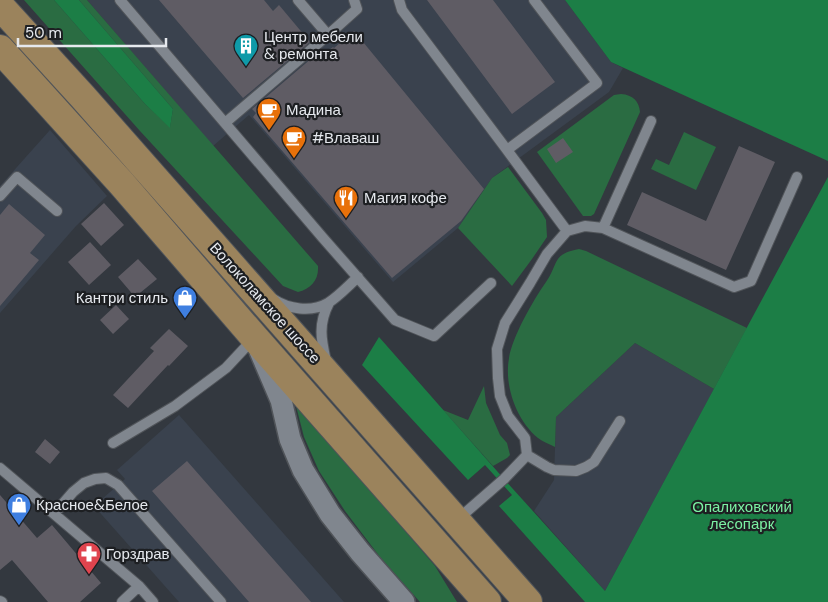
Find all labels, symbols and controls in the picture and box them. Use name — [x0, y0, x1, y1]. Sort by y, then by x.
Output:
scale bar — [18, 15, 165, 47]
text: 50 m — [25, 23, 62, 43]
place label: Центр мебели & ремонта — [264, 27, 363, 64]
building icon: Центр мебели & ремонта — [233, 33, 259, 67]
cafe icon: Мадина — [256, 97, 282, 131]
place label: Мадина — [286, 100, 341, 120]
cafe icon: #Влаваш — [281, 125, 307, 159]
place label: #Влаваш — [312, 128, 379, 148]
restaurant icon: Магия кофе — [333, 185, 359, 219]
place label: Магия кофе — [364, 188, 447, 208]
street label: Волоколамское шоссе — [205, 238, 325, 368]
shop icon: Кантри стиль — [172, 285, 198, 319]
place label: Кантри стиль — [76, 288, 168, 308]
shop icon: Красное&Белое — [6, 492, 32, 526]
place label: Красное&Белое — [36, 495, 148, 515]
park label: Опалиховский лесопарк — [692, 497, 792, 534]
pharmacy icon: Горздрав — [76, 541, 102, 575]
place label: Горздрав — [106, 544, 170, 564]

